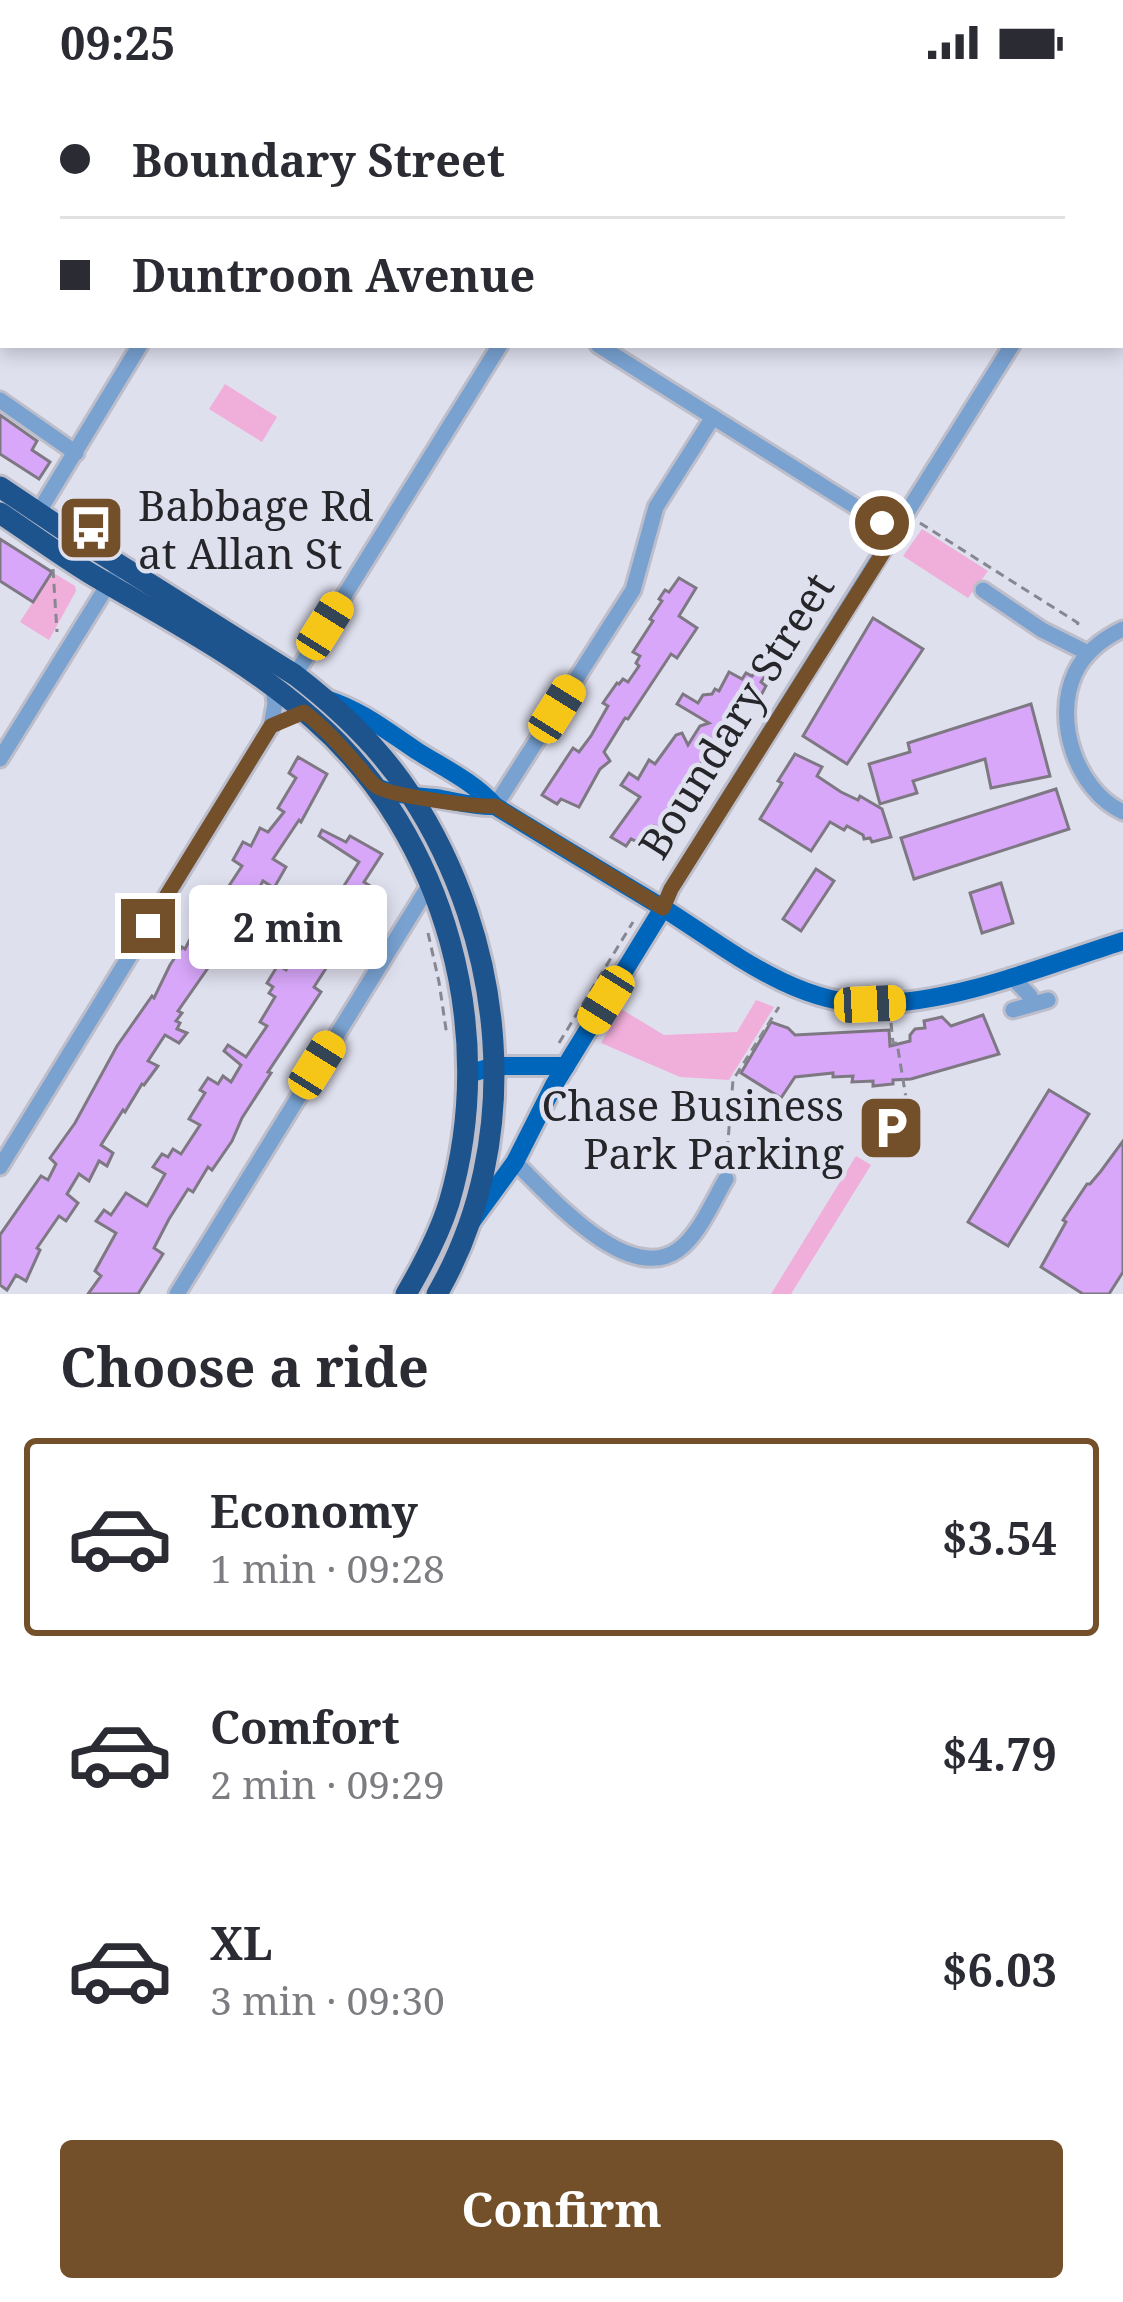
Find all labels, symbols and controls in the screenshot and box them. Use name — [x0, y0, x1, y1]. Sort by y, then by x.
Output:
text: 09:25 — [60, 12, 175, 73]
text: Boundary Street — [132, 129, 505, 190]
text: Duntroon Avenue — [132, 244, 535, 305]
place label: Babbage Rd at Allan St — [138, 476, 374, 581]
bus stop icon: Babbage Rd at Allan St — [56, 493, 126, 563]
route start — [855, 496, 909, 550]
street label: Boundary Street — [624, 561, 846, 869]
car — [291, 586, 359, 666]
car — [523, 669, 591, 749]
callout: 2 min — [190, 884, 388, 968]
route end — [121, 899, 175, 953]
text: 2 min — [233, 900, 343, 953]
car — [572, 960, 640, 1040]
car — [833, 984, 907, 1024]
car — [283, 1025, 351, 1105]
place label: Chase Business Park Parking — [542, 1076, 844, 1181]
parking icon: Chase Business Park Parking — [856, 1093, 926, 1163]
text: Choose a ride — [60, 1329, 429, 1403]
text: Economy — [210, 1480, 418, 1541]
icon: car — [66, 1483, 174, 1591]
text: $3.54 — [942, 1507, 1057, 1568]
text: 1 min · 09:28 — [210, 1541, 445, 1594]
text: Comfort — [210, 1696, 400, 1757]
icon: car — [66, 1699, 174, 1807]
text: $4.79 — [942, 1723, 1057, 1784]
text: 2 min · 09:29 — [210, 1757, 445, 1810]
text: XL — [210, 1912, 272, 1973]
icon: car — [66, 1915, 174, 2023]
text: $6.03 — [942, 1939, 1057, 2000]
text: 3 min · 09:30 — [210, 1973, 445, 2026]
button: Confirm — [60, 2140, 1063, 2278]

